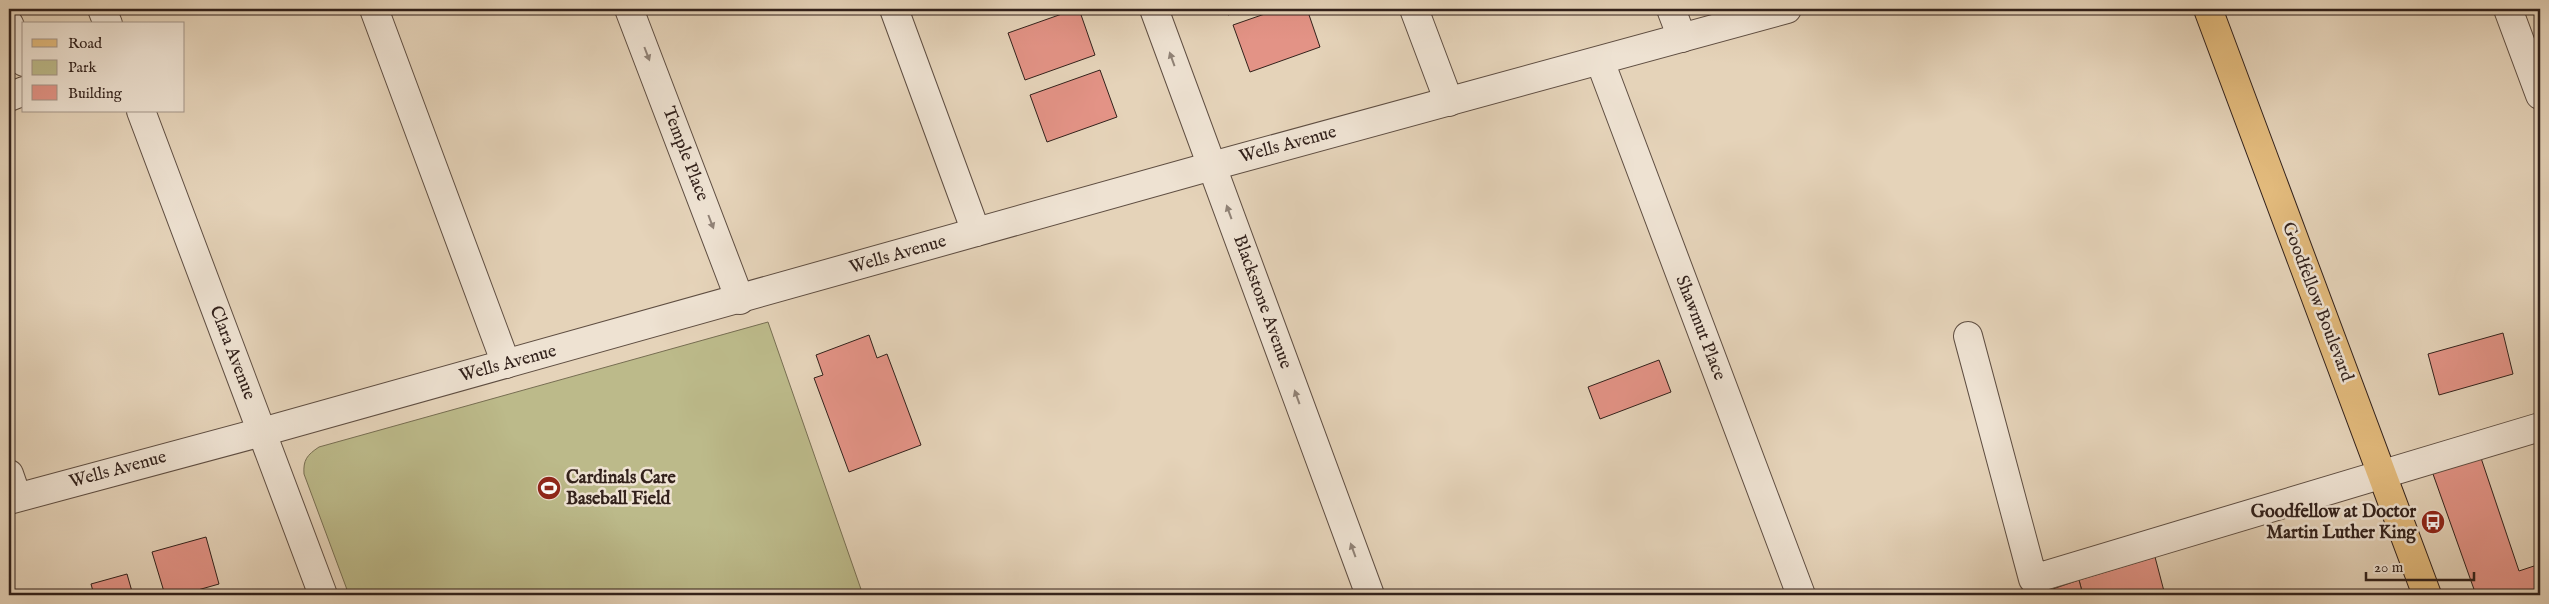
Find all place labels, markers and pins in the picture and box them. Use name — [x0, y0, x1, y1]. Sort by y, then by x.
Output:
place label: Cardinals Care Baseball Field — [566, 467, 676, 511]
sports icon: Cardinals Care Baseball Field — [536, 475, 562, 501]
place label: Goodfellow at Doctor Martin Luther King — [2251, 501, 2417, 545]
bus stop icon: Goodfellow at Doctor Martin Luther King — [2420, 509, 2446, 535]

